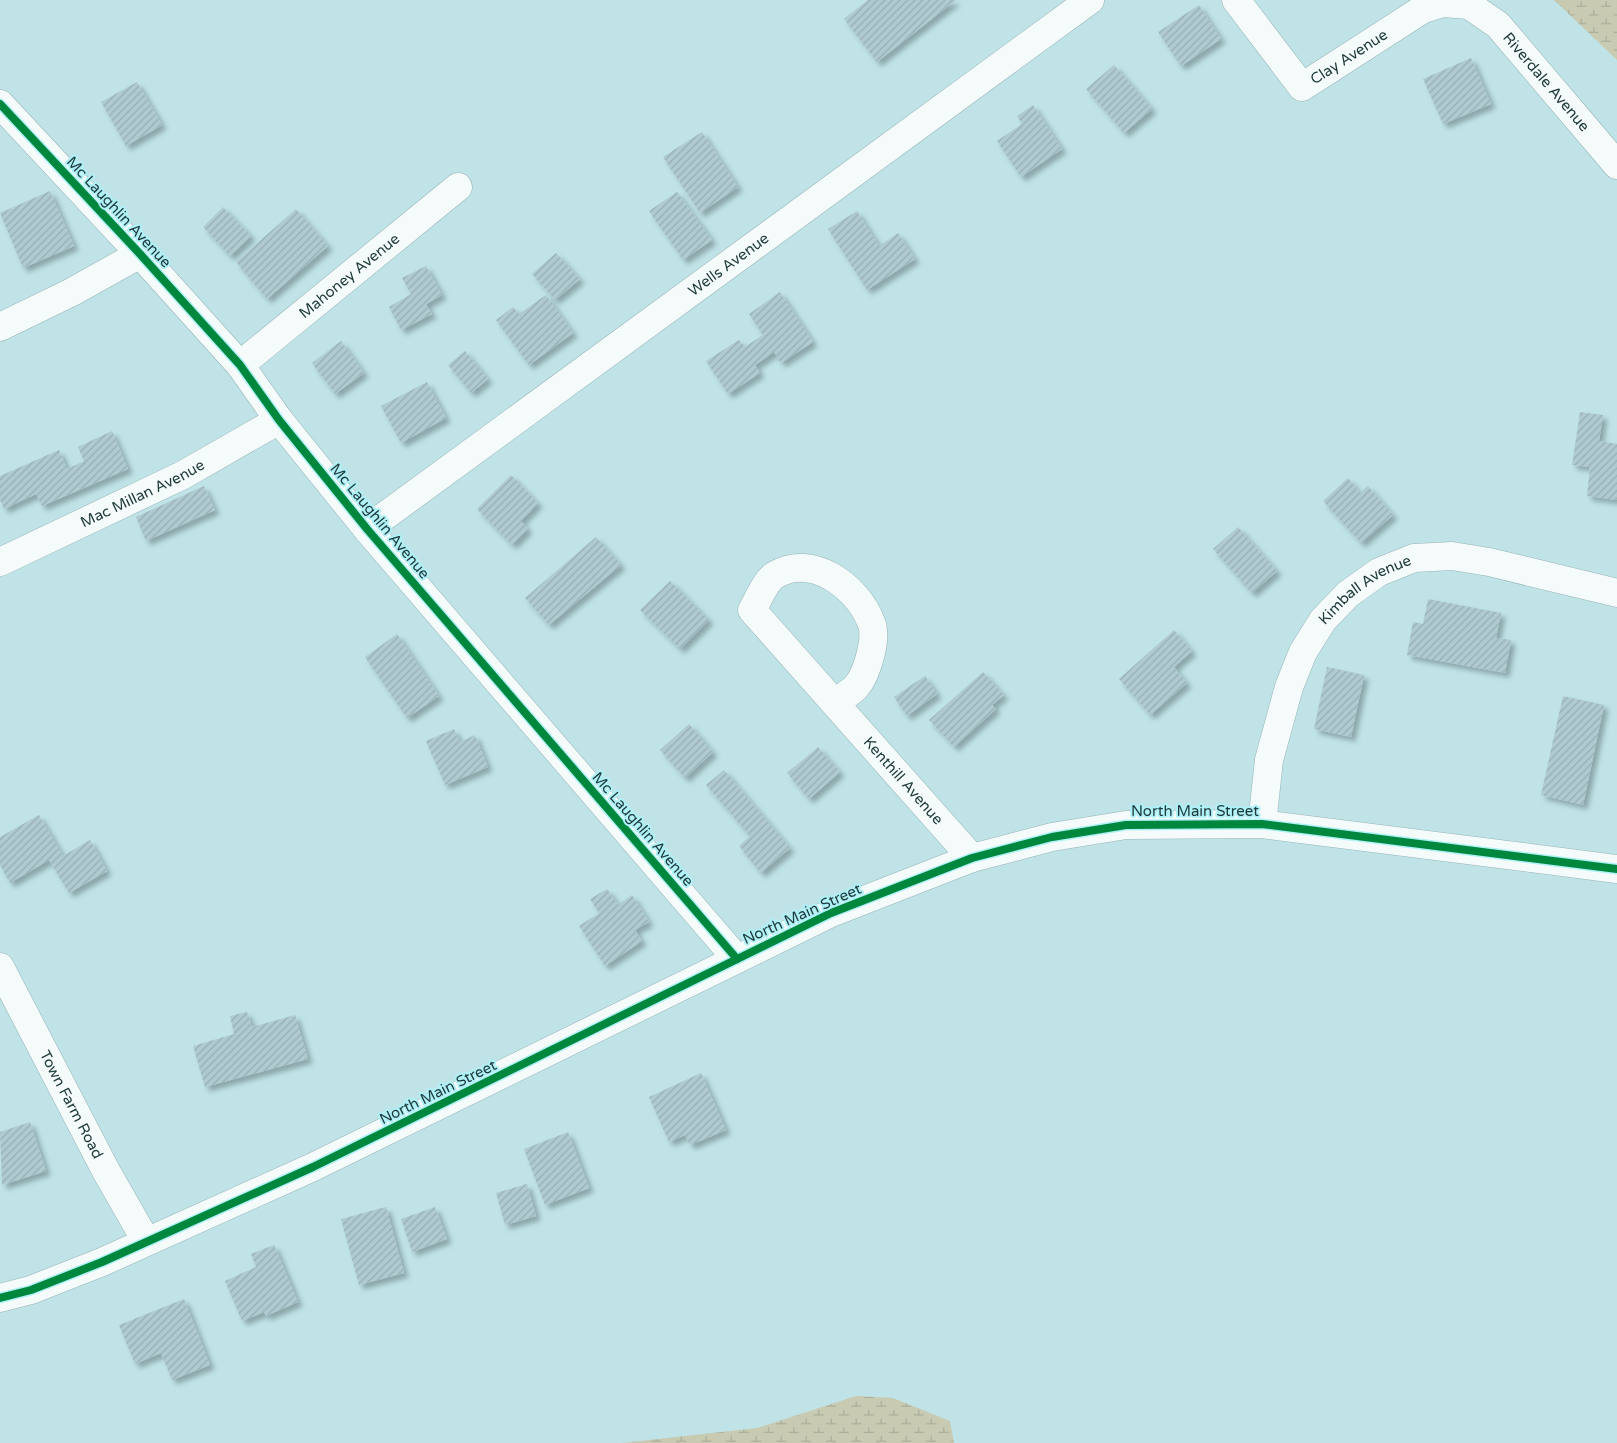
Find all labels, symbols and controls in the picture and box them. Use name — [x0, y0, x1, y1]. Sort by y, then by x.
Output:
street label: Clay Avenue — [1307, 25, 1391, 88]
street label: Riverdale Avenue — [1499, 29, 1593, 135]
street label: Mc Laughlin Avenue — [63, 153, 175, 271]
street label: Mahoney Avenue — [295, 229, 403, 322]
street label: Wells Avenue — [685, 229, 772, 300]
street label: Mac Millan Avenue — [78, 456, 208, 531]
street label: Mc Laughlin Avenue — [326, 460, 434, 582]
street label: Kimball Avenue — [1315, 551, 1414, 628]
street label: Kenthill Avenue — [860, 733, 947, 828]
street label: Mc Laughlin Avenue — [589, 768, 697, 890]
street label: North Main Street — [1131, 802, 1259, 820]
street label: North Main Street — [740, 880, 864, 948]
street label: Town Farm Road — [36, 1047, 107, 1162]
street label: North Main Street — [377, 1056, 500, 1128]

